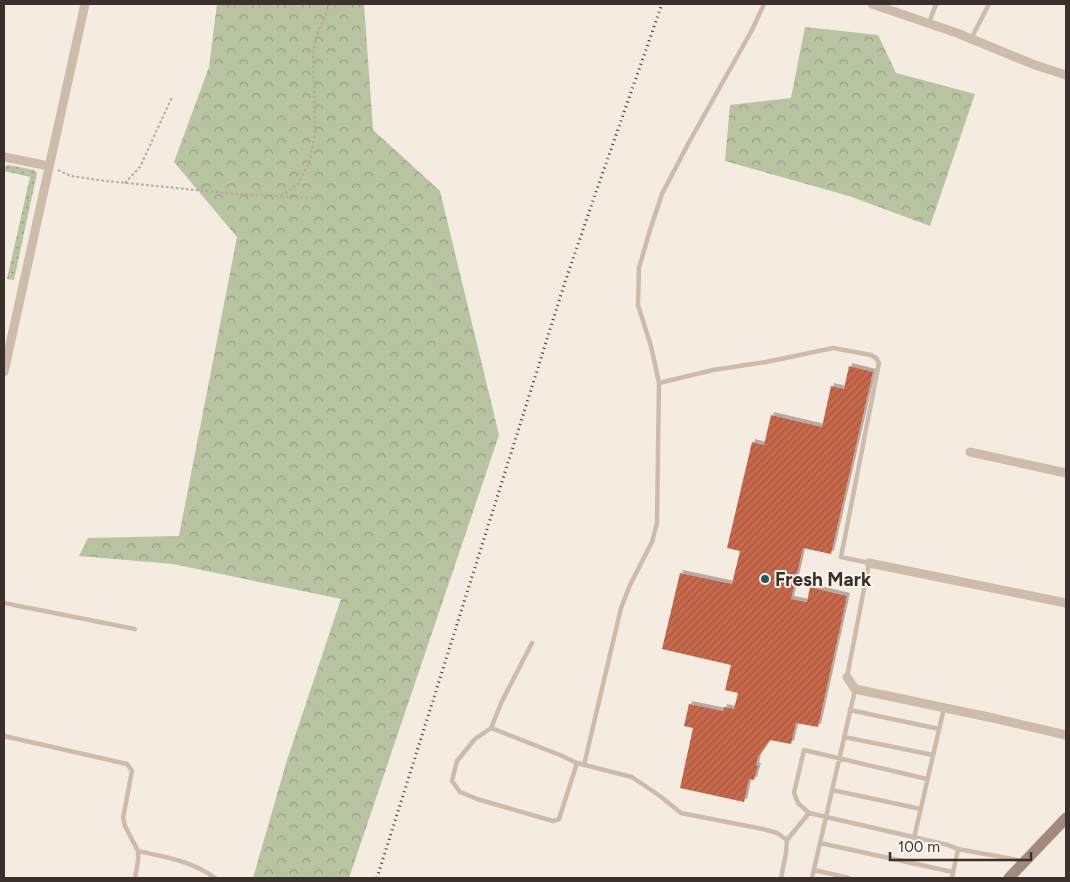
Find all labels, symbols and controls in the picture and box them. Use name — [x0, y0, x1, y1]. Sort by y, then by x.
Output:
place label: Fresh Mark — [775, 568, 872, 591]
marker: Fresh Mark — [759, 573, 771, 585]
scale bar — [890, 830, 1031, 862]
text: 100 m — [898, 838, 940, 856]

